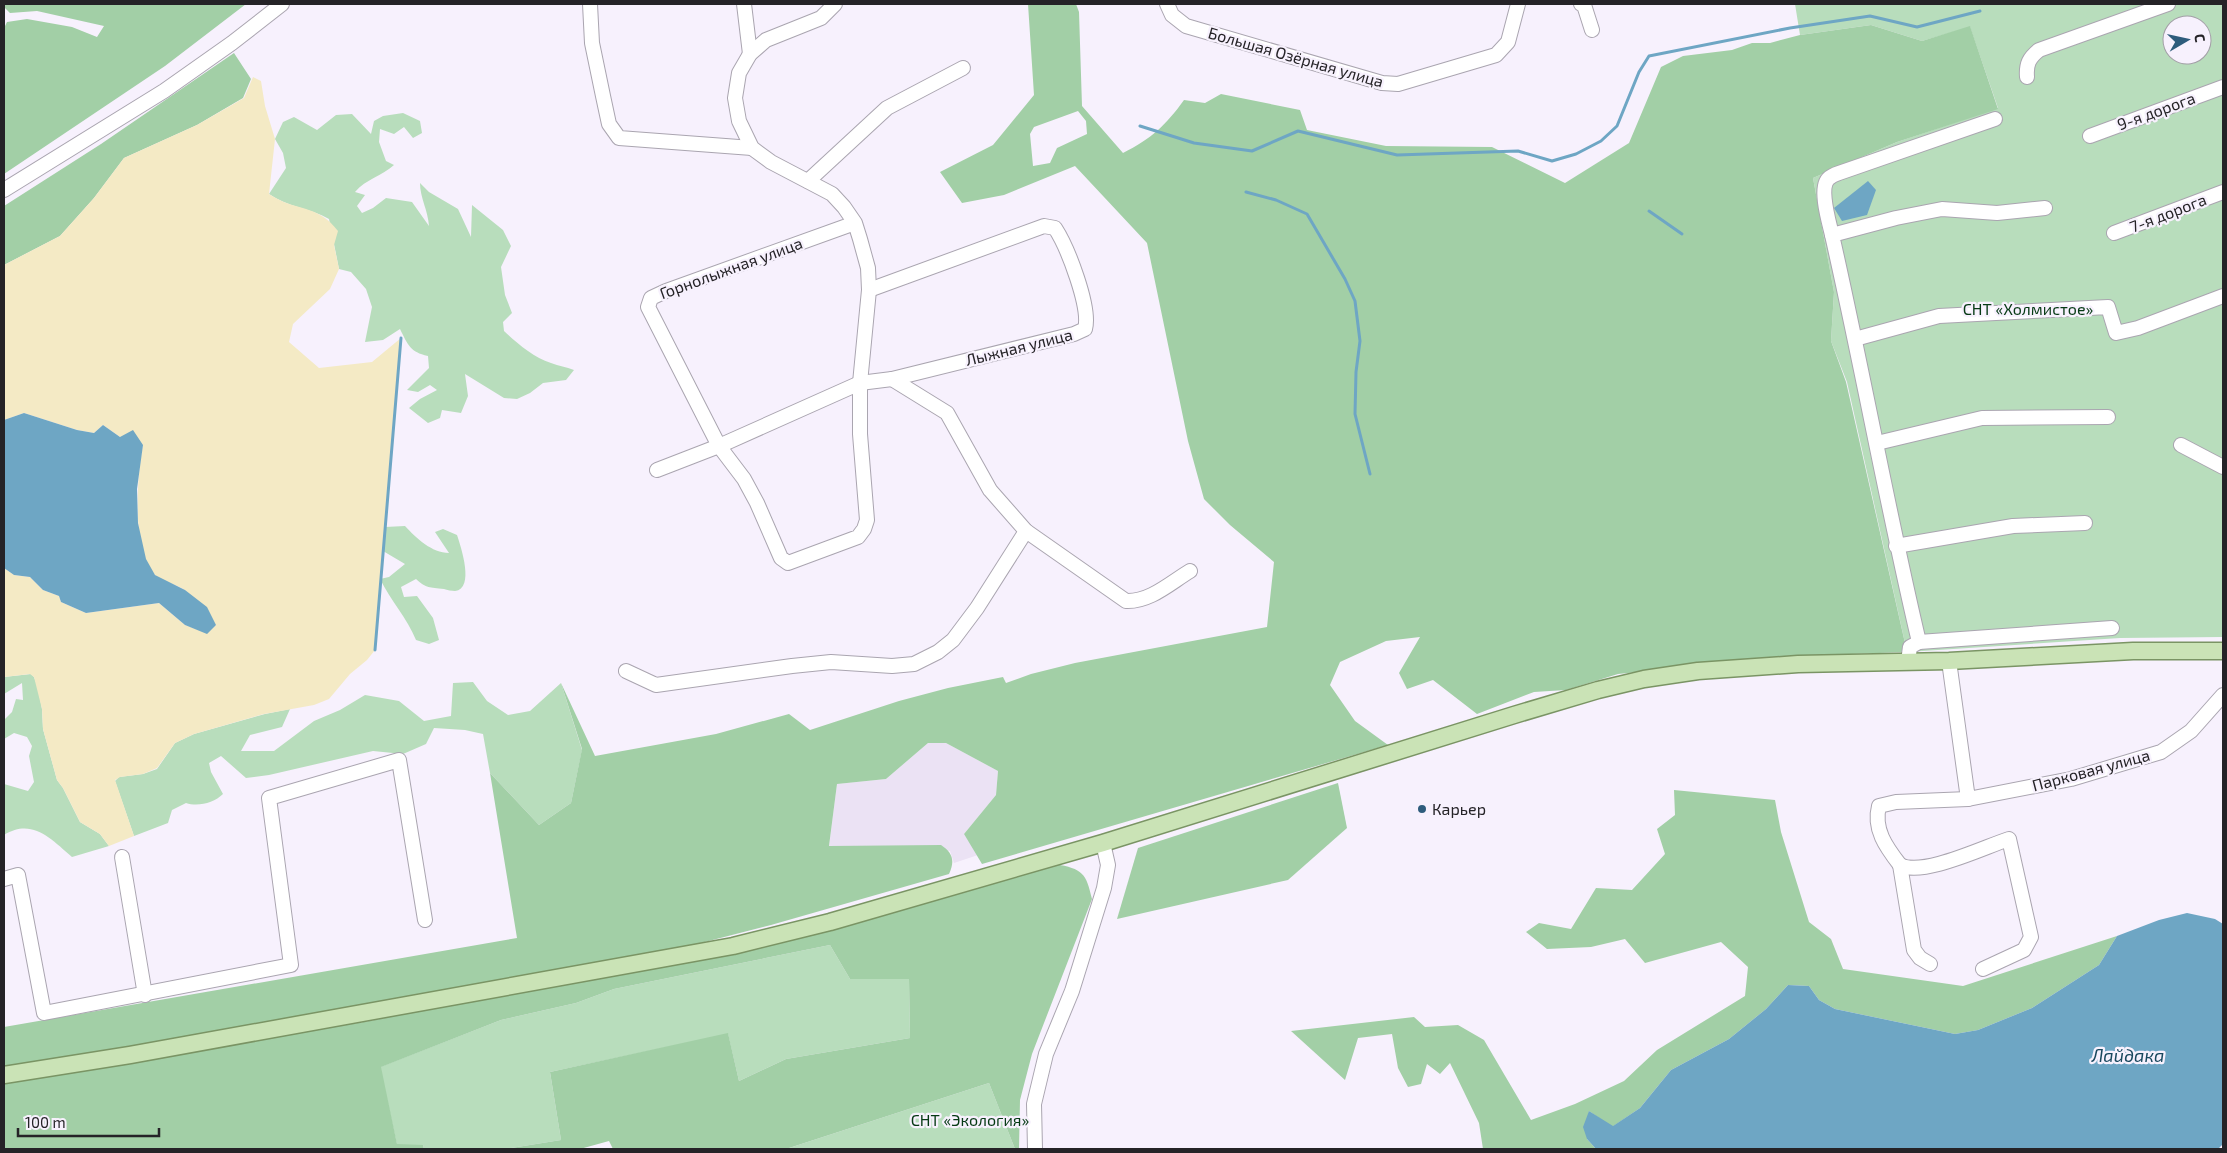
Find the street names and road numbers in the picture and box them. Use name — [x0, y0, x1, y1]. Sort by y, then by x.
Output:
street label: Большая Озёрная улица — [1206, 22, 1386, 92]
street label: 9-я дорога — [2114, 88, 2197, 133]
street label: 7-я дорога — [2127, 189, 2209, 236]
street label: Горнолыжная улица — [657, 233, 805, 303]
street label: Лыжная улица — [963, 324, 1075, 370]
street label: Парковая улица — [2030, 745, 2152, 795]

